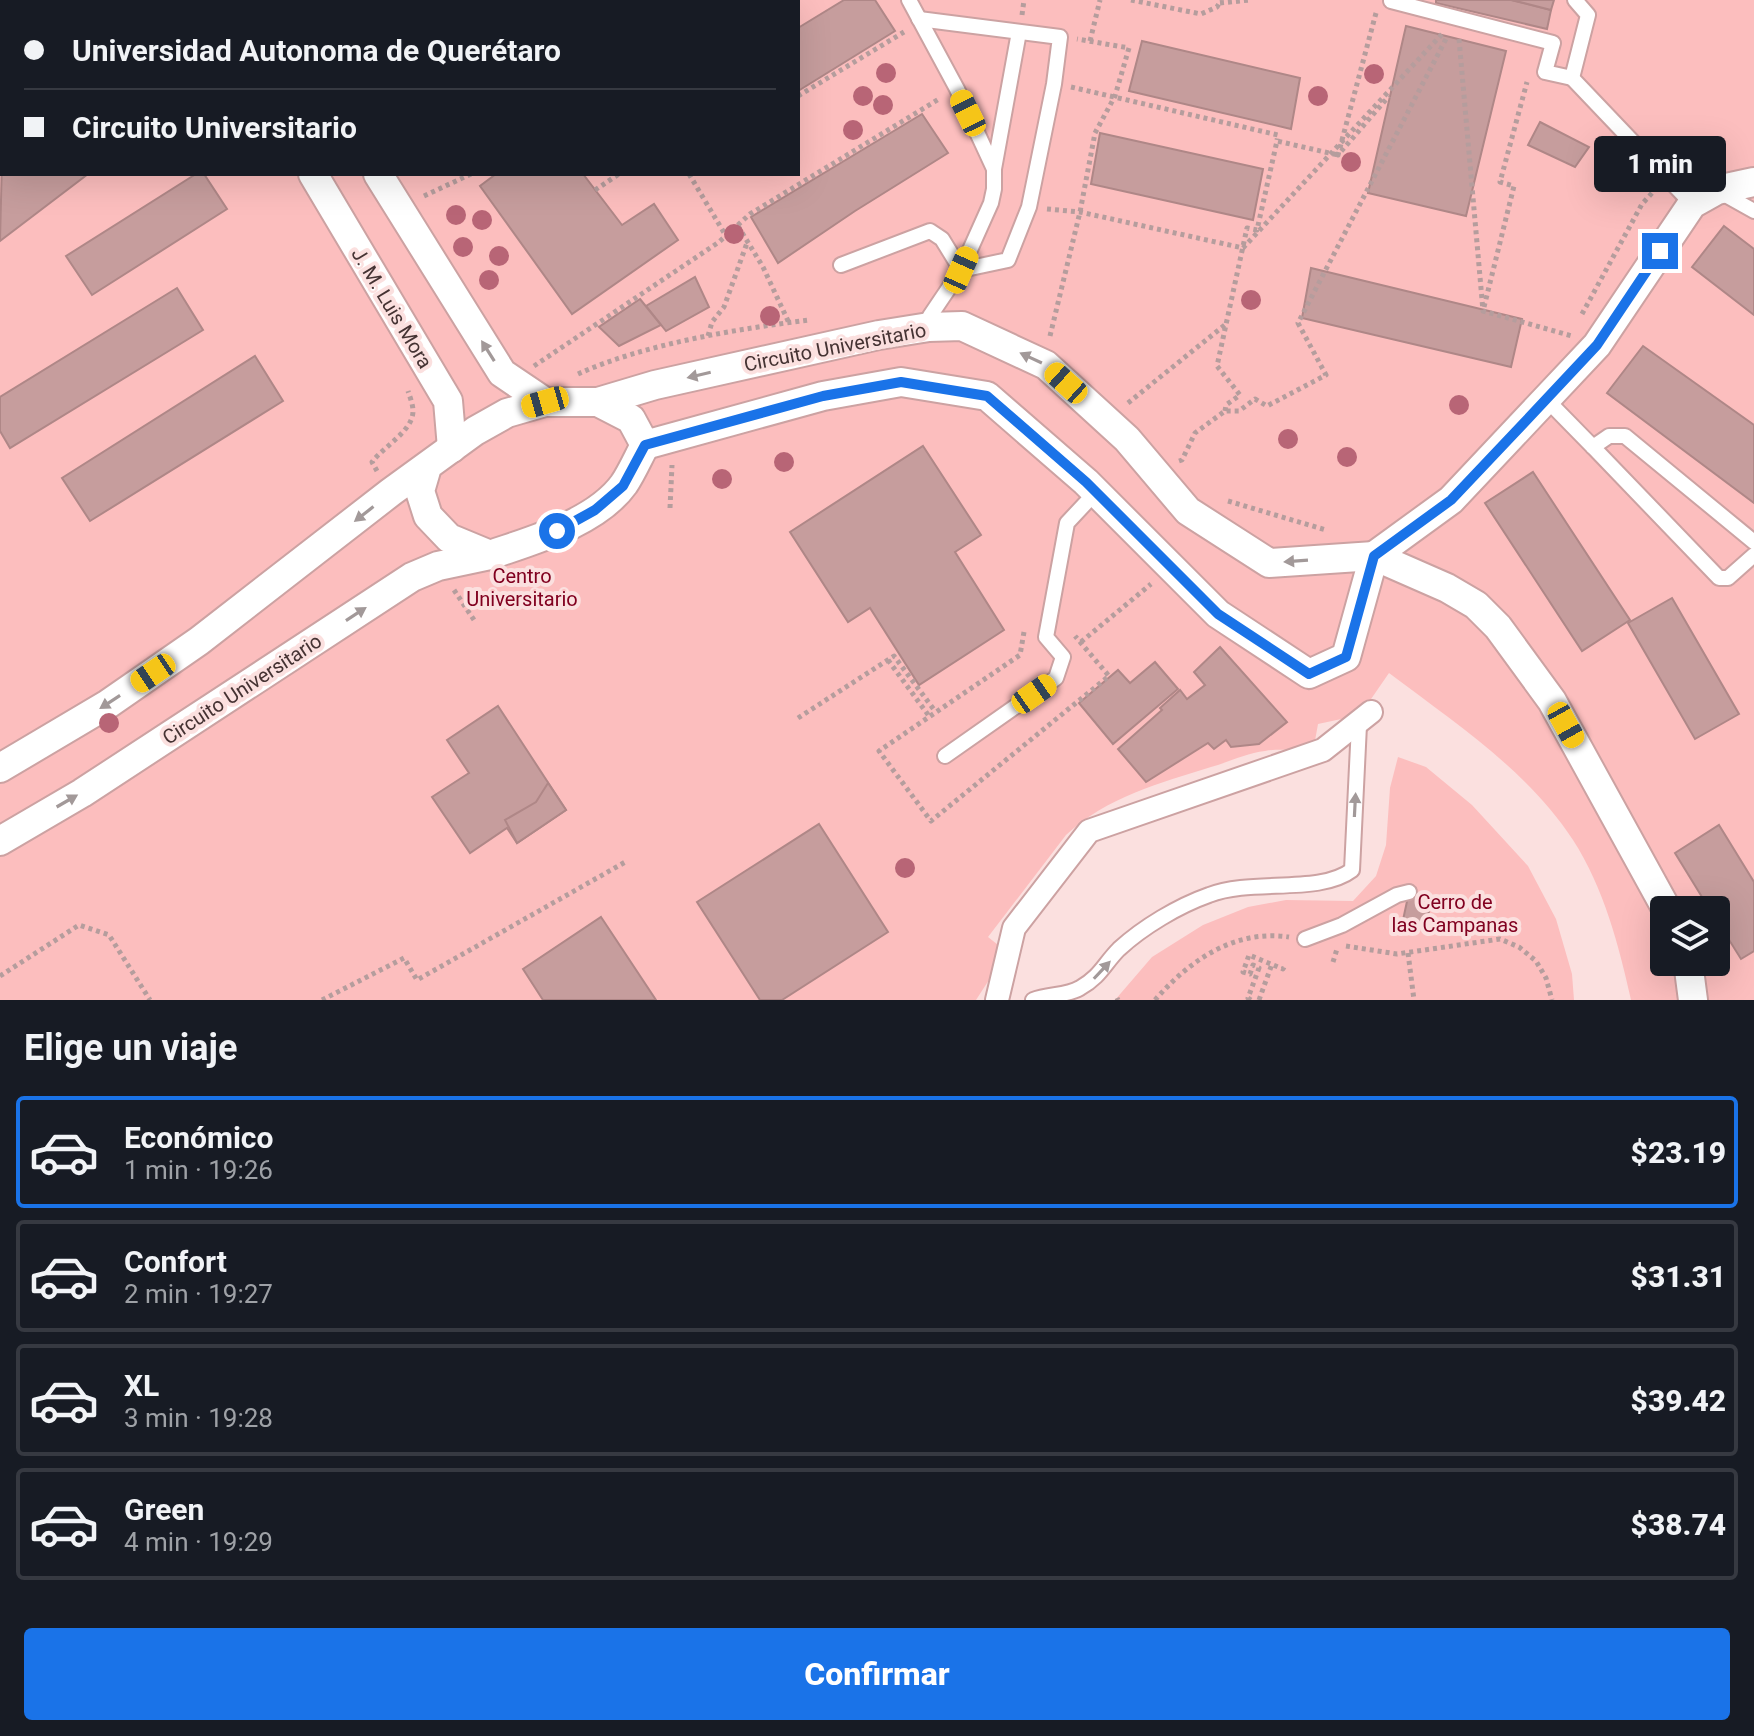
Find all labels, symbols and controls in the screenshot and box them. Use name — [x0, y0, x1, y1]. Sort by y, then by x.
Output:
text: Universidad Autonoma de Querétaro — [72, 33, 561, 68]
car — [947, 86, 989, 140]
text: Circuito Universitario — [72, 110, 357, 145]
callout: 1 min — [1594, 135, 1726, 191]
text: 1 min — [1627, 149, 1693, 179]
route end — [1642, 233, 1678, 269]
street label: J. M. Luis Mora — [347, 243, 437, 373]
car — [940, 243, 982, 297]
street label: Circuito Universitario — [742, 318, 928, 376]
one-way arrow — [481, 340, 495, 362]
one-way arrow — [1019, 351, 1043, 365]
car — [1040, 358, 1092, 408]
one-way arrow — [687, 369, 712, 382]
car — [519, 384, 571, 420]
one-way arrow — [354, 505, 374, 521]
route start — [539, 513, 575, 549]
one-way arrow — [1283, 555, 1308, 568]
park label: Centro Universitario — [466, 564, 578, 611]
one-way arrow — [345, 607, 366, 622]
street label: Circuito Universitario — [158, 629, 326, 749]
car — [126, 650, 180, 696]
car — [1007, 670, 1061, 718]
one-way arrow — [100, 694, 121, 709]
car — [1544, 698, 1588, 752]
one-way arrow — [1349, 792, 1362, 817]
one-way arrow — [56, 795, 78, 809]
park label: Cerro de las Campanas — [1392, 890, 1518, 937]
map controls — [1650, 896, 1730, 976]
button: layers — [1650, 896, 1730, 976]
one-way arrow — [1092, 961, 1110, 980]
text: Elige un viaje — [24, 1027, 237, 1069]
icon: car — [28, 1116, 100, 1188]
text: Económico — [124, 1120, 273, 1155]
text: $23.19 — [1631, 1135, 1726, 1170]
text: 1 min · 19:26 — [124, 1155, 273, 1185]
icon: car — [28, 1240, 100, 1312]
text: Confort — [124, 1244, 227, 1279]
text: $31.31 — [1631, 1259, 1726, 1294]
text: 2 min · 19:27 — [124, 1279, 273, 1309]
icon: car — [28, 1364, 100, 1436]
text: XL — [124, 1368, 159, 1403]
text: $39.42 — [1631, 1383, 1726, 1418]
text: 3 min · 19:28 — [124, 1403, 273, 1433]
icon: car — [28, 1488, 100, 1560]
text: Green — [124, 1492, 204, 1527]
text: $38.74 — [1631, 1507, 1726, 1542]
text: 4 min · 19:29 — [124, 1527, 273, 1557]
button: Confirmar — [24, 1628, 1730, 1720]

